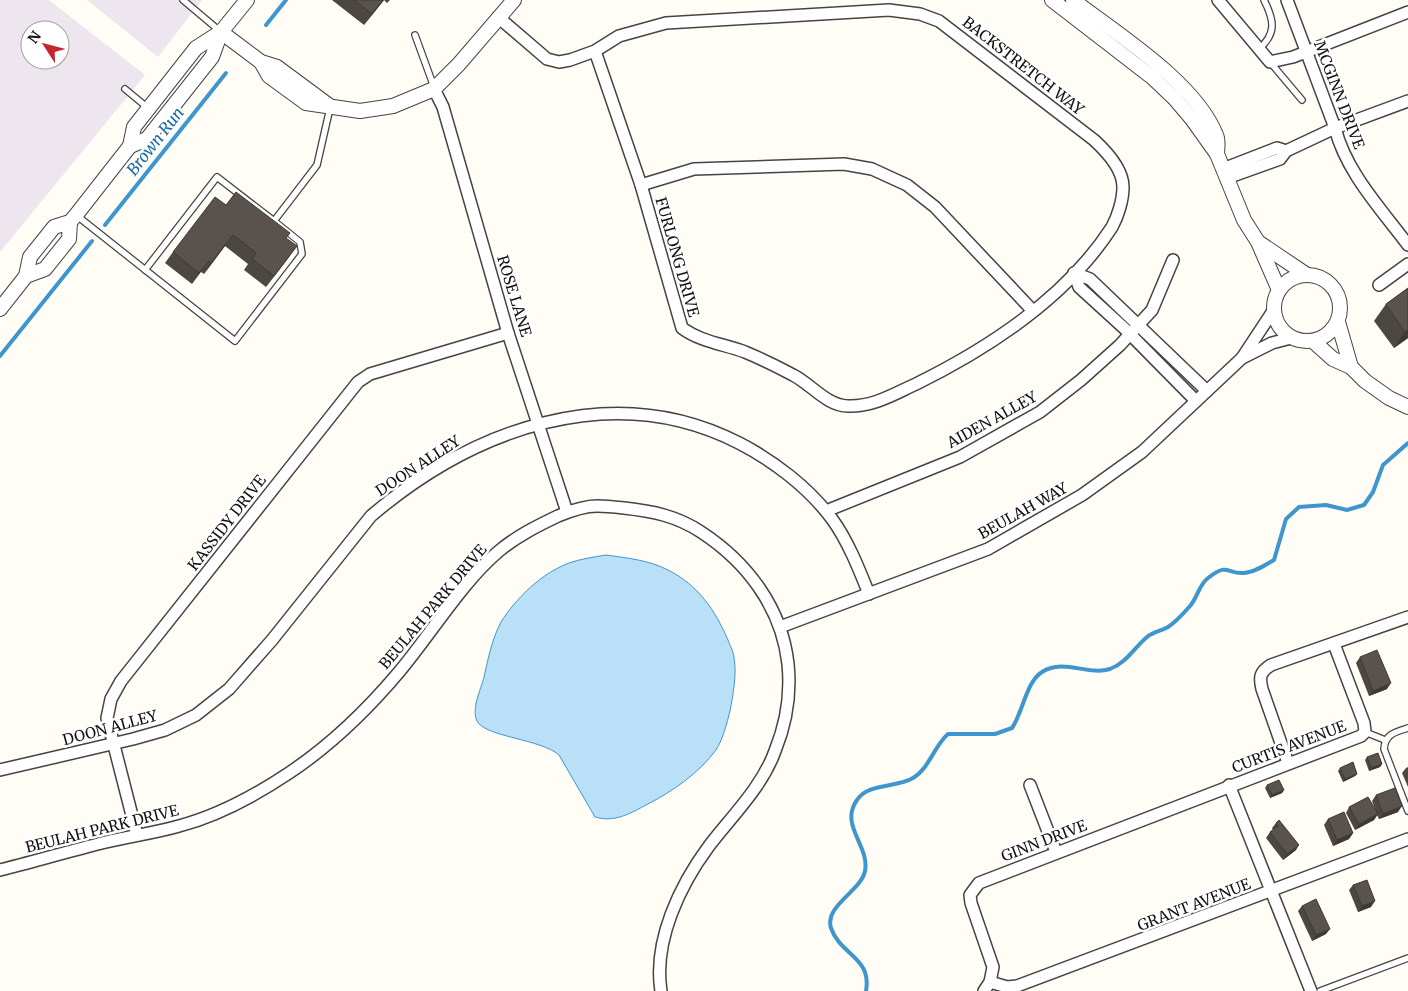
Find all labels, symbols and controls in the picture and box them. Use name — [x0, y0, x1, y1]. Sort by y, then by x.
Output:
street label: BACKSTRETCH WAY — [959, 12, 1088, 119]
north arrow — [20, 20, 70, 70]
text: N — [24, 28, 45, 47]
street label: MCGINN DRIVE — [1310, 38, 1369, 152]
water label: Brown Run — [122, 103, 188, 179]
street label: FURLONG DRIVE — [651, 195, 704, 319]
street label: ROSE LANE — [493, 253, 536, 339]
street label: AIDEN ALLEY — [943, 387, 1040, 453]
street label: DOON ALLEY — [372, 431, 464, 500]
street label: KASSIDY DRIVE — [183, 471, 270, 574]
street label: BEULAH WAY — [975, 478, 1071, 543]
street label: BEULAH PARK DRIVE — [375, 540, 491, 673]
street label: DOON ALLEY — [60, 706, 160, 749]
street label: CURTIS AVENUE — [1229, 716, 1349, 777]
street label: BEULAH PARK DRIVE — [23, 800, 181, 857]
street label: GINN DRIVE — [998, 815, 1090, 866]
street label: GRANT AVENUE — [1135, 874, 1254, 935]

